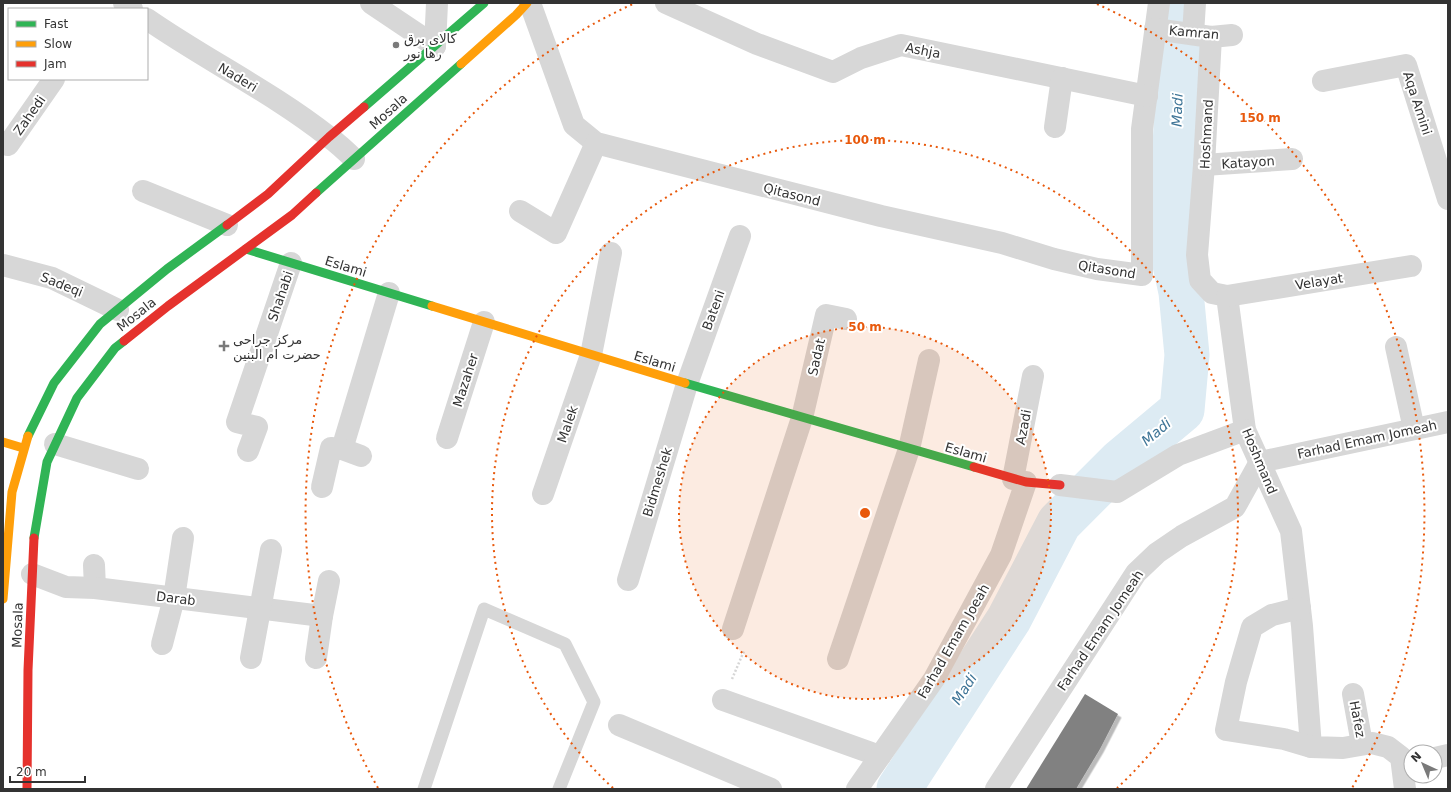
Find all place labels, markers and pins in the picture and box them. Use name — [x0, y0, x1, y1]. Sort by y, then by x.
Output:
place label: کالای برق رها نور — [403, 31, 458, 62]
marker: کالای برق رها نور — [391, 40, 401, 50]
place label: مرکز جراحی حضرت ام البنین — [233, 332, 321, 363]
marker: مرکز جراحی حضرت ام البنین — [218, 340, 230, 352]
centre of rings — [858, 506, 872, 520]

